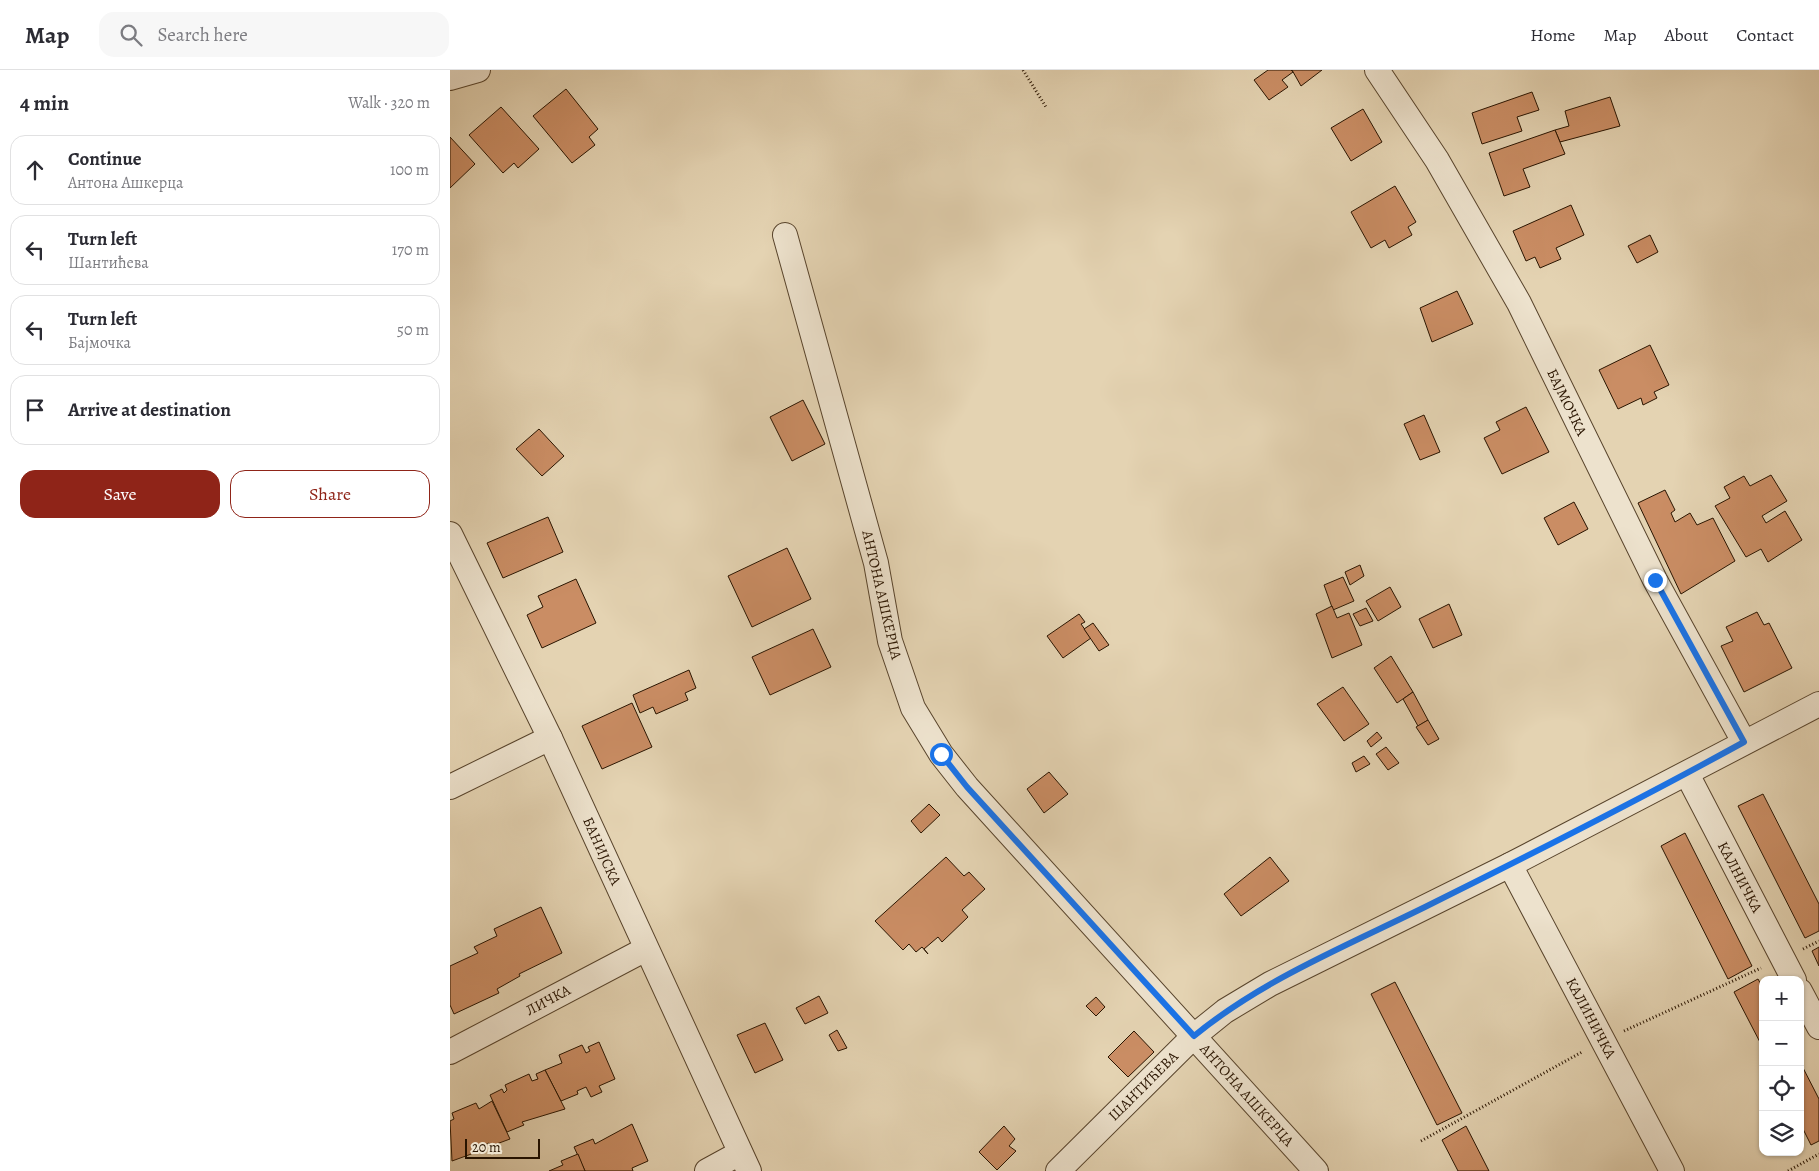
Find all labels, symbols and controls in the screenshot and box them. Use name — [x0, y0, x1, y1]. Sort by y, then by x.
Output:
search box — [99, 12, 449, 57]
text: Map — [25, 19, 69, 51]
icon: search — [117, 21, 145, 49]
text: Search here — [157, 22, 248, 48]
text: Home — [1530, 23, 1575, 47]
text: Map — [1603, 23, 1636, 47]
text: About — [1664, 23, 1708, 47]
text: Contact — [1736, 23, 1794, 47]
text: 4 min — [20, 89, 69, 117]
text: Walk · 320 m — [348, 92, 430, 114]
text: Continue — [68, 146, 142, 172]
icon: ahead — [21, 156, 49, 184]
text: 100 m — [390, 159, 429, 181]
text: Антона Ашкерца — [68, 172, 183, 194]
text: Turn left — [68, 226, 137, 252]
icon: left — [21, 236, 49, 264]
text: 170 m — [392, 239, 429, 261]
text: Шантићева — [68, 252, 149, 274]
text: Turn left — [68, 306, 137, 332]
icon: left — [21, 316, 49, 344]
text: 50 m — [397, 319, 429, 341]
text: Бајмочка — [68, 332, 131, 354]
street label: БАЈМОЧКА — [1542, 365, 1592, 439]
icon: arrive — [21, 396, 49, 424]
text: Arrive at destination — [68, 397, 231, 423]
button: Save — [20, 470, 220, 518]
button: Share — [230, 470, 430, 518]
street label: АНТОНА АШКЕРЦА — [857, 528, 907, 662]
route end — [1644, 569, 1667, 592]
route start — [930, 743, 953, 766]
street label: БАНИЈСКА — [578, 814, 626, 888]
street label: КАЛНИЧКА — [1713, 838, 1767, 916]
street label: КАЛИНИЧКА — [1561, 974, 1621, 1062]
map controls — [1759, 976, 1804, 1156]
button: + — [1759, 976, 1804, 1021]
street label: ЛИЧКА — [522, 980, 574, 1020]
button: − — [1759, 1021, 1804, 1066]
street label: АНТОНА АШКЕРЦА — [1195, 1039, 1299, 1151]
street label: ШАНТИЋЕВА — [1104, 1046, 1183, 1125]
button: locate — [1759, 1066, 1804, 1111]
button: layers — [1759, 1111, 1804, 1156]
scale bar — [465, 1136, 540, 1159]
text: 20 m — [472, 1138, 501, 1157]

